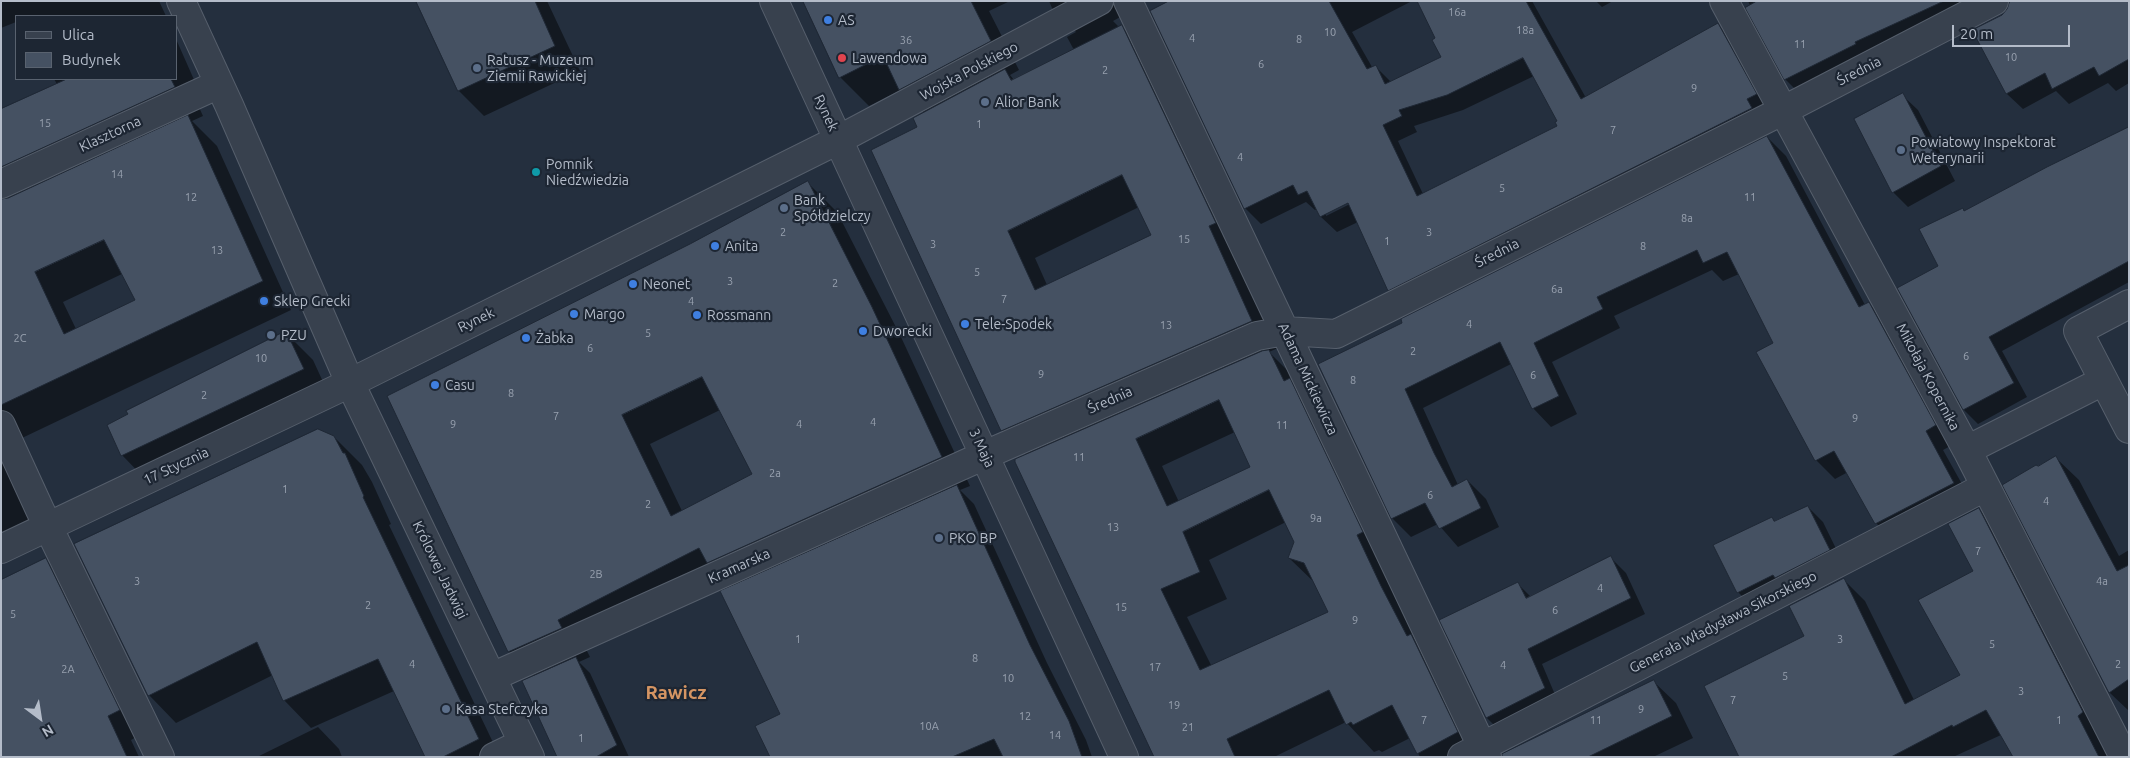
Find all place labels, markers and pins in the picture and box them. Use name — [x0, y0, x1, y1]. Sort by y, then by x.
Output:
place label: AS — [838, 12, 855, 28]
marker: AS — [822, 14, 834, 26]
place label: Lawendowa — [852, 50, 927, 66]
place label: Ratusz - Muzeum Ziemii Rawickiej — [487, 52, 594, 84]
marker: Lawendowa — [836, 52, 848, 64]
marker: Ratusz - Muzeum Ziemii Rawickiej — [471, 62, 483, 74]
place label: Alior Bank — [995, 94, 1059, 110]
marker: Alior Bank — [979, 96, 991, 108]
place label: Powiatowy Inspektorat Weterynarii — [1911, 134, 2056, 166]
marker: Powiatowy Inspektorat Weterynarii — [1895, 144, 1907, 156]
place label: Pomnik Niedźwiedzia — [546, 156, 629, 188]
marker: Pomnik Niedźwiedzia — [530, 166, 542, 178]
place label: Bank Spółdzielczy — [794, 192, 871, 224]
marker: Bank Spółdzielczy — [778, 202, 790, 214]
place label: Anita — [725, 238, 758, 254]
marker: Anita — [709, 240, 721, 252]
place label: Neonet — [643, 276, 690, 292]
marker: Neonet — [627, 278, 639, 290]
place label: Sklep Grecki — [274, 293, 350, 309]
marker: Sklep Grecki — [258, 295, 270, 307]
place label: Margo — [584, 306, 625, 322]
place label: Rossmann — [707, 307, 771, 323]
marker: Margo — [568, 308, 580, 320]
marker: Rossmann — [691, 309, 703, 321]
place label: Tele-Spodek — [975, 316, 1052, 332]
marker: Tele-Spodek — [959, 318, 971, 330]
place label: Dworecki — [873, 323, 932, 339]
marker: Dworecki — [857, 325, 869, 337]
place label: PZU — [281, 327, 307, 343]
marker: PZU — [265, 329, 277, 341]
place label: Żabka — [536, 330, 574, 346]
marker: Żabka — [520, 332, 532, 344]
place label: Casu — [445, 377, 475, 393]
marker: Casu — [429, 379, 441, 391]
place label: PKO BP — [949, 530, 997, 546]
marker: PKO BP — [933, 532, 945, 544]
place label: Kasa Stefczyka — [456, 701, 548, 717]
marker: Kasa Stefczyka — [440, 703, 452, 715]

